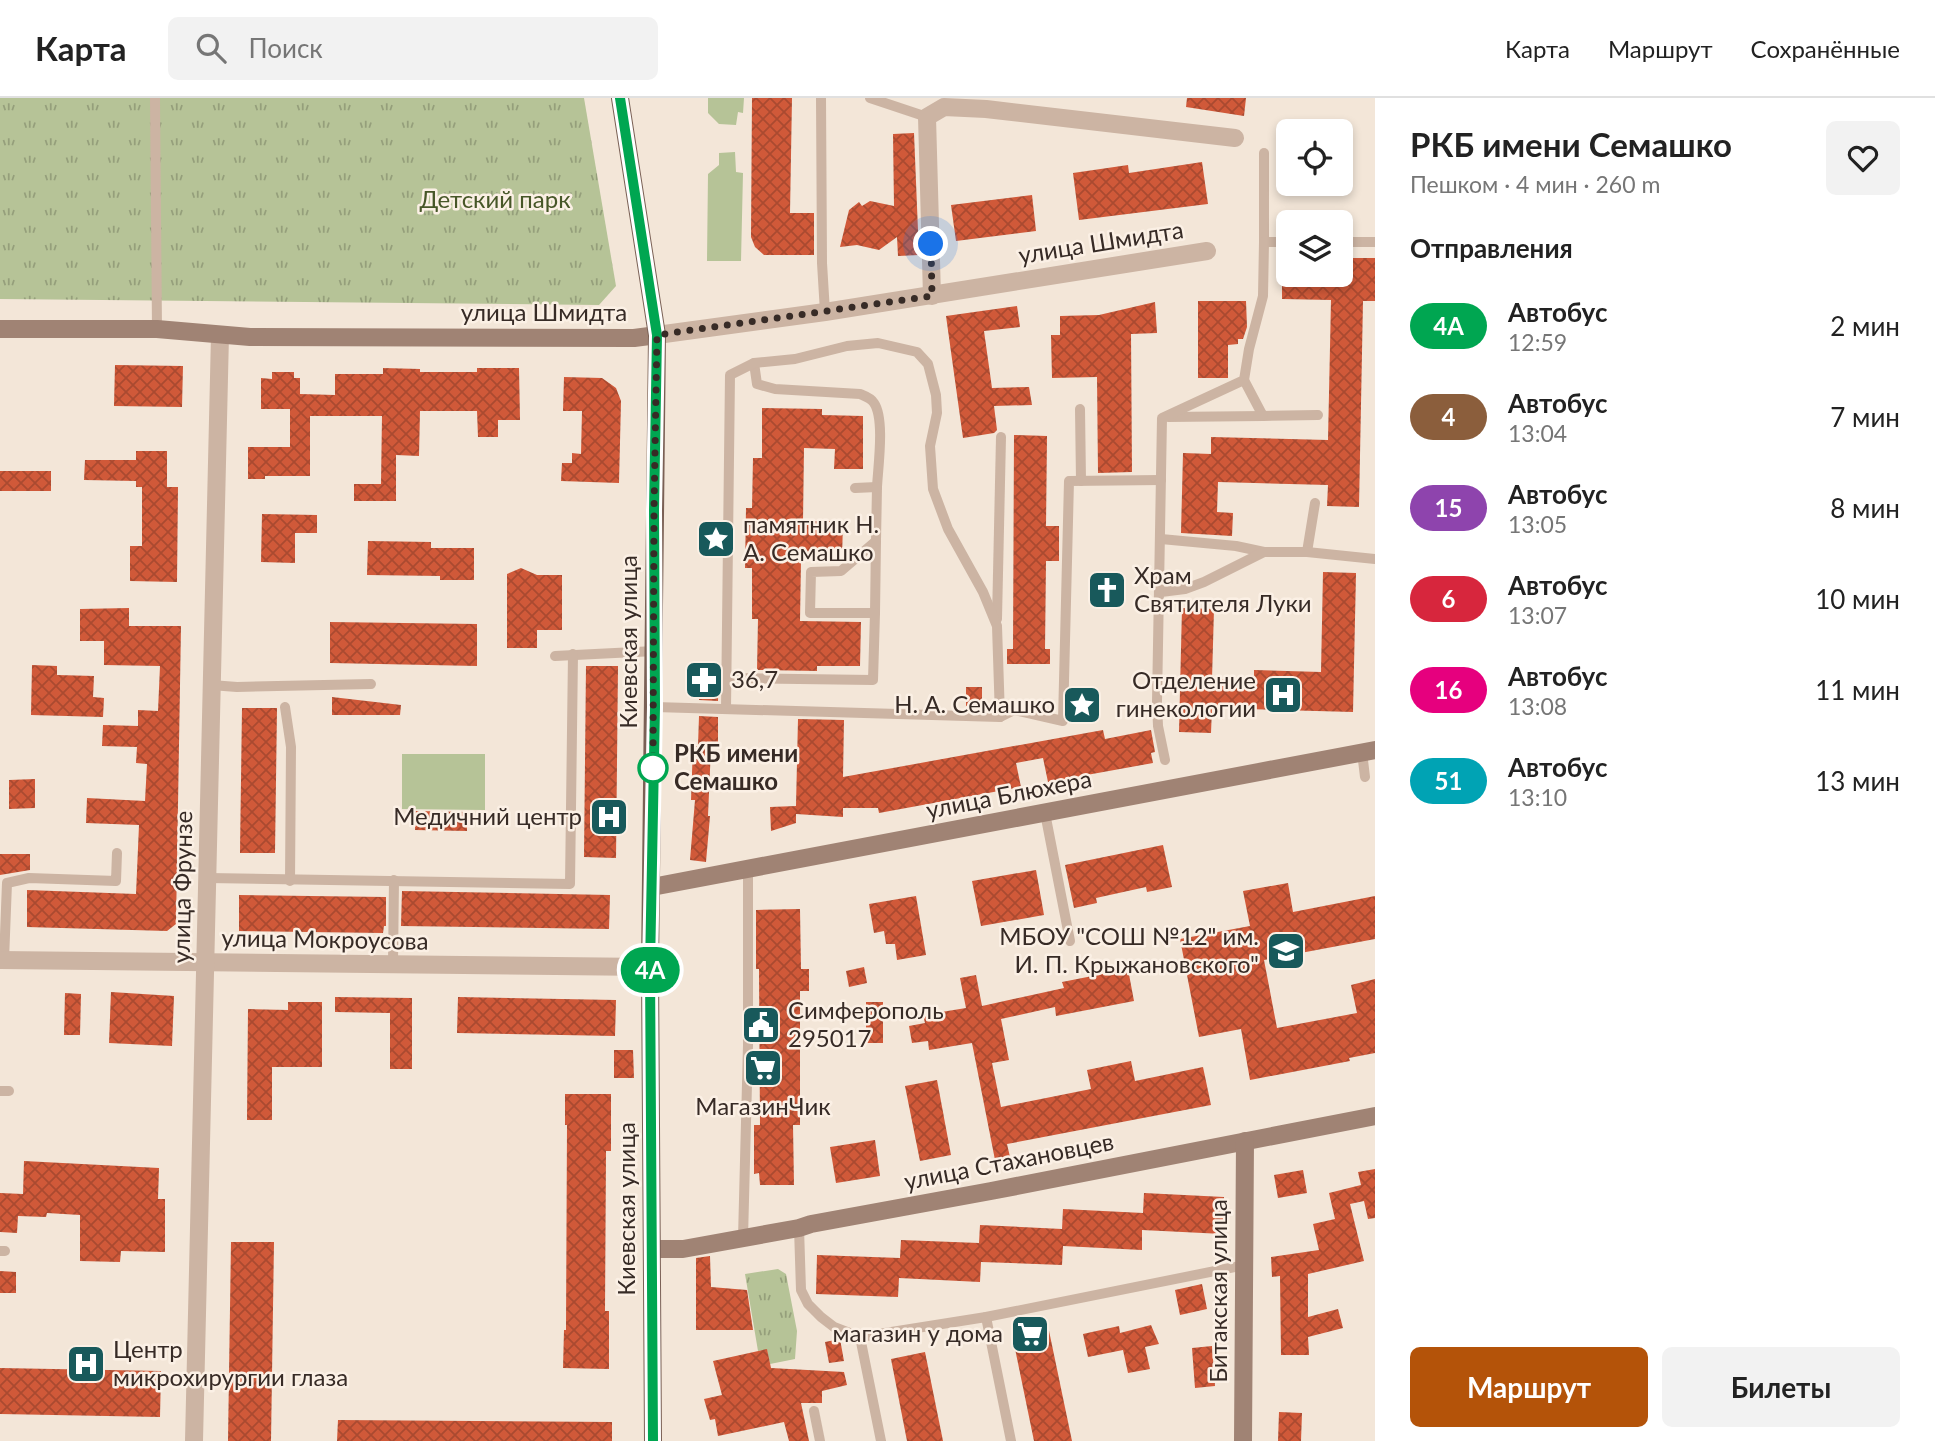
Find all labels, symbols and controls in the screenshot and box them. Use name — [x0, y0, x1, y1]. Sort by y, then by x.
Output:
search box — [168, 17, 658, 80]
text: Карта — [35, 28, 126, 68]
icon: search — [192, 29, 230, 67]
text: Поиск — [248, 32, 323, 64]
text: Карта — [1505, 34, 1570, 63]
text: Маршрут — [1608, 34, 1713, 63]
text: Сохранённые — [1751, 34, 1900, 63]
map controls — [1276, 119, 1353, 287]
button: locate — [1276, 119, 1353, 196]
button: heart — [1826, 121, 1900, 195]
text: РКБ имени Семашко — [1410, 124, 1732, 164]
text: Пешком · 4 мин · 260 m — [1410, 170, 1660, 198]
park label: Детский парк — [419, 184, 571, 213]
button: layers — [1276, 210, 1353, 287]
street label: улица Шмидта — [1016, 214, 1185, 269]
your location — [913, 226, 948, 261]
text: Отправления — [1410, 232, 1573, 264]
text: Автобус — [1508, 296, 1607, 328]
street label: улица Шмидта — [461, 297, 627, 326]
text: 2 мин — [1830, 310, 1900, 342]
text: 4А — [1433, 311, 1464, 340]
text: 12:59 — [1508, 328, 1567, 356]
text: Автобус — [1508, 387, 1607, 419]
text: 7 мин — [1830, 401, 1900, 433]
text: 4 — [1442, 402, 1455, 431]
text: 13:04 — [1508, 419, 1567, 447]
text: Автобус — [1508, 478, 1607, 510]
text: 8 мин — [1830, 492, 1900, 524]
text: 15 — [1435, 493, 1462, 522]
place label: памятник Н. А. Семашко — [743, 509, 879, 566]
text: 13:05 — [1508, 510, 1567, 538]
place icon: памятник Н. А. Семашко — [695, 518, 737, 560]
street label: Киевская улица — [613, 555, 642, 729]
place label: Храм Святителя Луки — [1134, 560, 1312, 617]
church icon: Храм Святителя Луки — [1086, 569, 1128, 611]
text: Автобус — [1508, 569, 1607, 601]
text: 10 мин — [1815, 583, 1900, 615]
text: 6 — [1442, 584, 1455, 613]
text: 13:07 — [1508, 601, 1567, 629]
pharmacy icon: 36,7 — [683, 659, 725, 701]
text: Автобус — [1508, 660, 1607, 692]
place label: 36,7 — [731, 664, 778, 693]
place label: Отделение гинекологии — [1116, 665, 1256, 722]
hospital icon: Отделение гинекологии — [1262, 674, 1304, 716]
text: 11 мин — [1815, 674, 1900, 706]
text: 16 — [1435, 675, 1462, 704]
place icon: Н. А. Семашко — [1061, 684, 1103, 726]
place label: Н. А. Семашко — [894, 689, 1055, 718]
text: 13:08 — [1508, 692, 1567, 720]
place label: РКБ имени Семашко — [674, 738, 798, 795]
text: Автобус — [1508, 751, 1607, 783]
marker: РКБ имени Семашко — [638, 753, 668, 783]
street label: улица Блюхера — [923, 763, 1094, 824]
text: 13 мин — [1815, 765, 1900, 797]
text: 51 — [1435, 766, 1462, 795]
text: 13:10 — [1508, 783, 1567, 811]
hospital icon: Медичний центр — [588, 796, 630, 838]
place label: Медичний центр — [393, 801, 582, 830]
street label: улица Фрунзе — [166, 810, 197, 964]
place label: МБОУ "СОШ №12" им. И. П. Крыжановского" — [999, 921, 1259, 978]
street label: улица Мокроусова — [221, 922, 429, 955]
school or university icon: МБОУ "СОШ №12" им. И. П. Крыжановского" — [1265, 930, 1307, 972]
line badge: 4А — [618, 947, 682, 993]
text: 4А — [635, 955, 665, 984]
place label: Симферополь 295017 — [788, 995, 944, 1052]
public building icon: Симферополь 295017 — [740, 1004, 782, 1046]
supermarket icon: МагазинЧик — [742, 1047, 784, 1089]
place label: МагазинЧик — [695, 1091, 831, 1120]
street label: Киевская улица — [611, 1122, 640, 1296]
street label: улица Стахановцев — [901, 1126, 1116, 1195]
street label: Битакская улица — [1203, 1199, 1232, 1383]
supermarket icon: магазин у дома — [1009, 1313, 1051, 1355]
place label: магазин у дома — [833, 1318, 1003, 1347]
place label: Центр микрохирургии глаза — [113, 1334, 348, 1391]
hospital icon: Центр микрохирургии глаза — [65, 1343, 107, 1385]
button: Маршрут — [1410, 1347, 1648, 1427]
button: Билеты — [1662, 1347, 1900, 1427]

